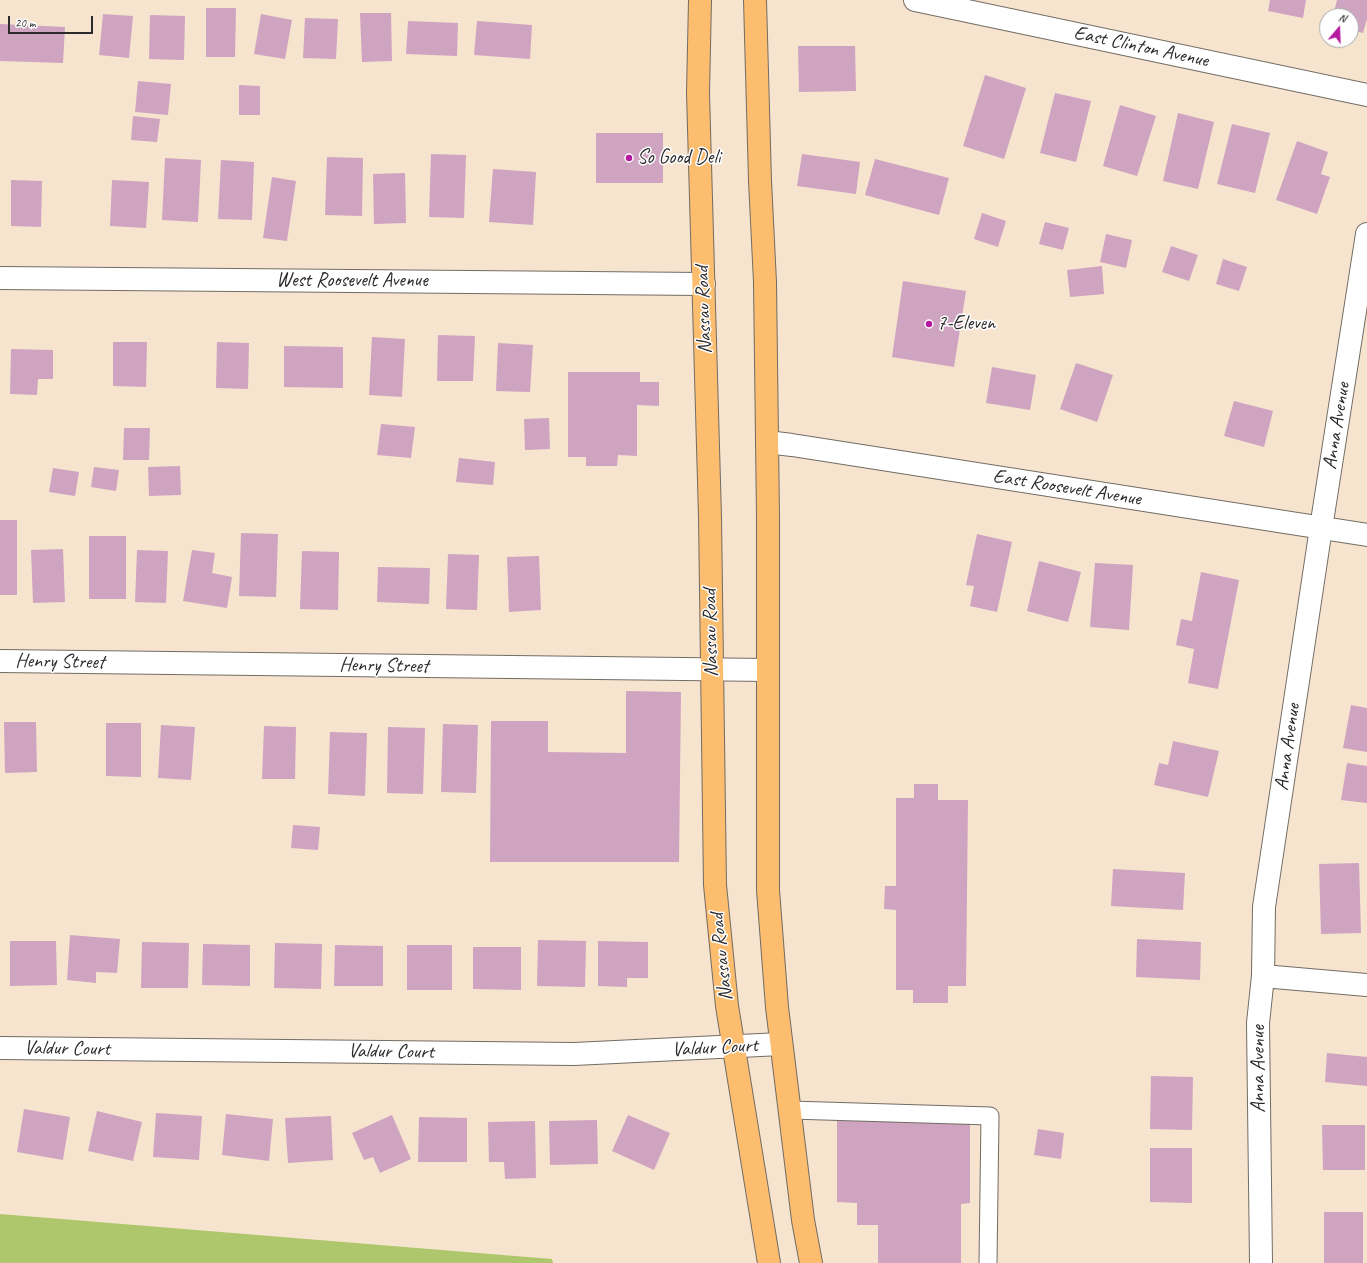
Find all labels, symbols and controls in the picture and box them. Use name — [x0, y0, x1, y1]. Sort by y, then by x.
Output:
scale bar — [10, 8, 95, 34]
north arrow — [1319, 8, 1359, 48]
text: N — [1337, 10, 1348, 25]
text: 20 m — [15, 15, 35, 31]
street label: East Clinton Avenue — [1072, 21, 1210, 73]
place label: So Good Deli — [637, 146, 721, 170]
marker: So Good Deli — [624, 153, 634, 163]
street label: Nassau Road — [690, 266, 718, 354]
street label: West Roosevelt Avenue — [276, 269, 428, 293]
place label: 7-Eleven — [937, 312, 995, 336]
marker: 7-Eleven — [924, 319, 934, 329]
street label: Anna Avenue — [1318, 381, 1356, 471]
street label: East Roosevelt Avenue — [991, 464, 1143, 512]
street label: Nassau Road — [698, 589, 724, 677]
street label: Henry Street — [15, 649, 105, 675]
street label: Henry Street — [339, 653, 429, 679]
street label: Anna Avenue — [1270, 702, 1306, 792]
street label: Nassau Road — [705, 912, 739, 1002]
street label: Anna Avenue — [1247, 1025, 1271, 1113]
street label: Valdur Court — [671, 1034, 759, 1062]
street label: Valdur Court — [24, 1036, 110, 1062]
street label: Valdur Court — [348, 1039, 434, 1065]

